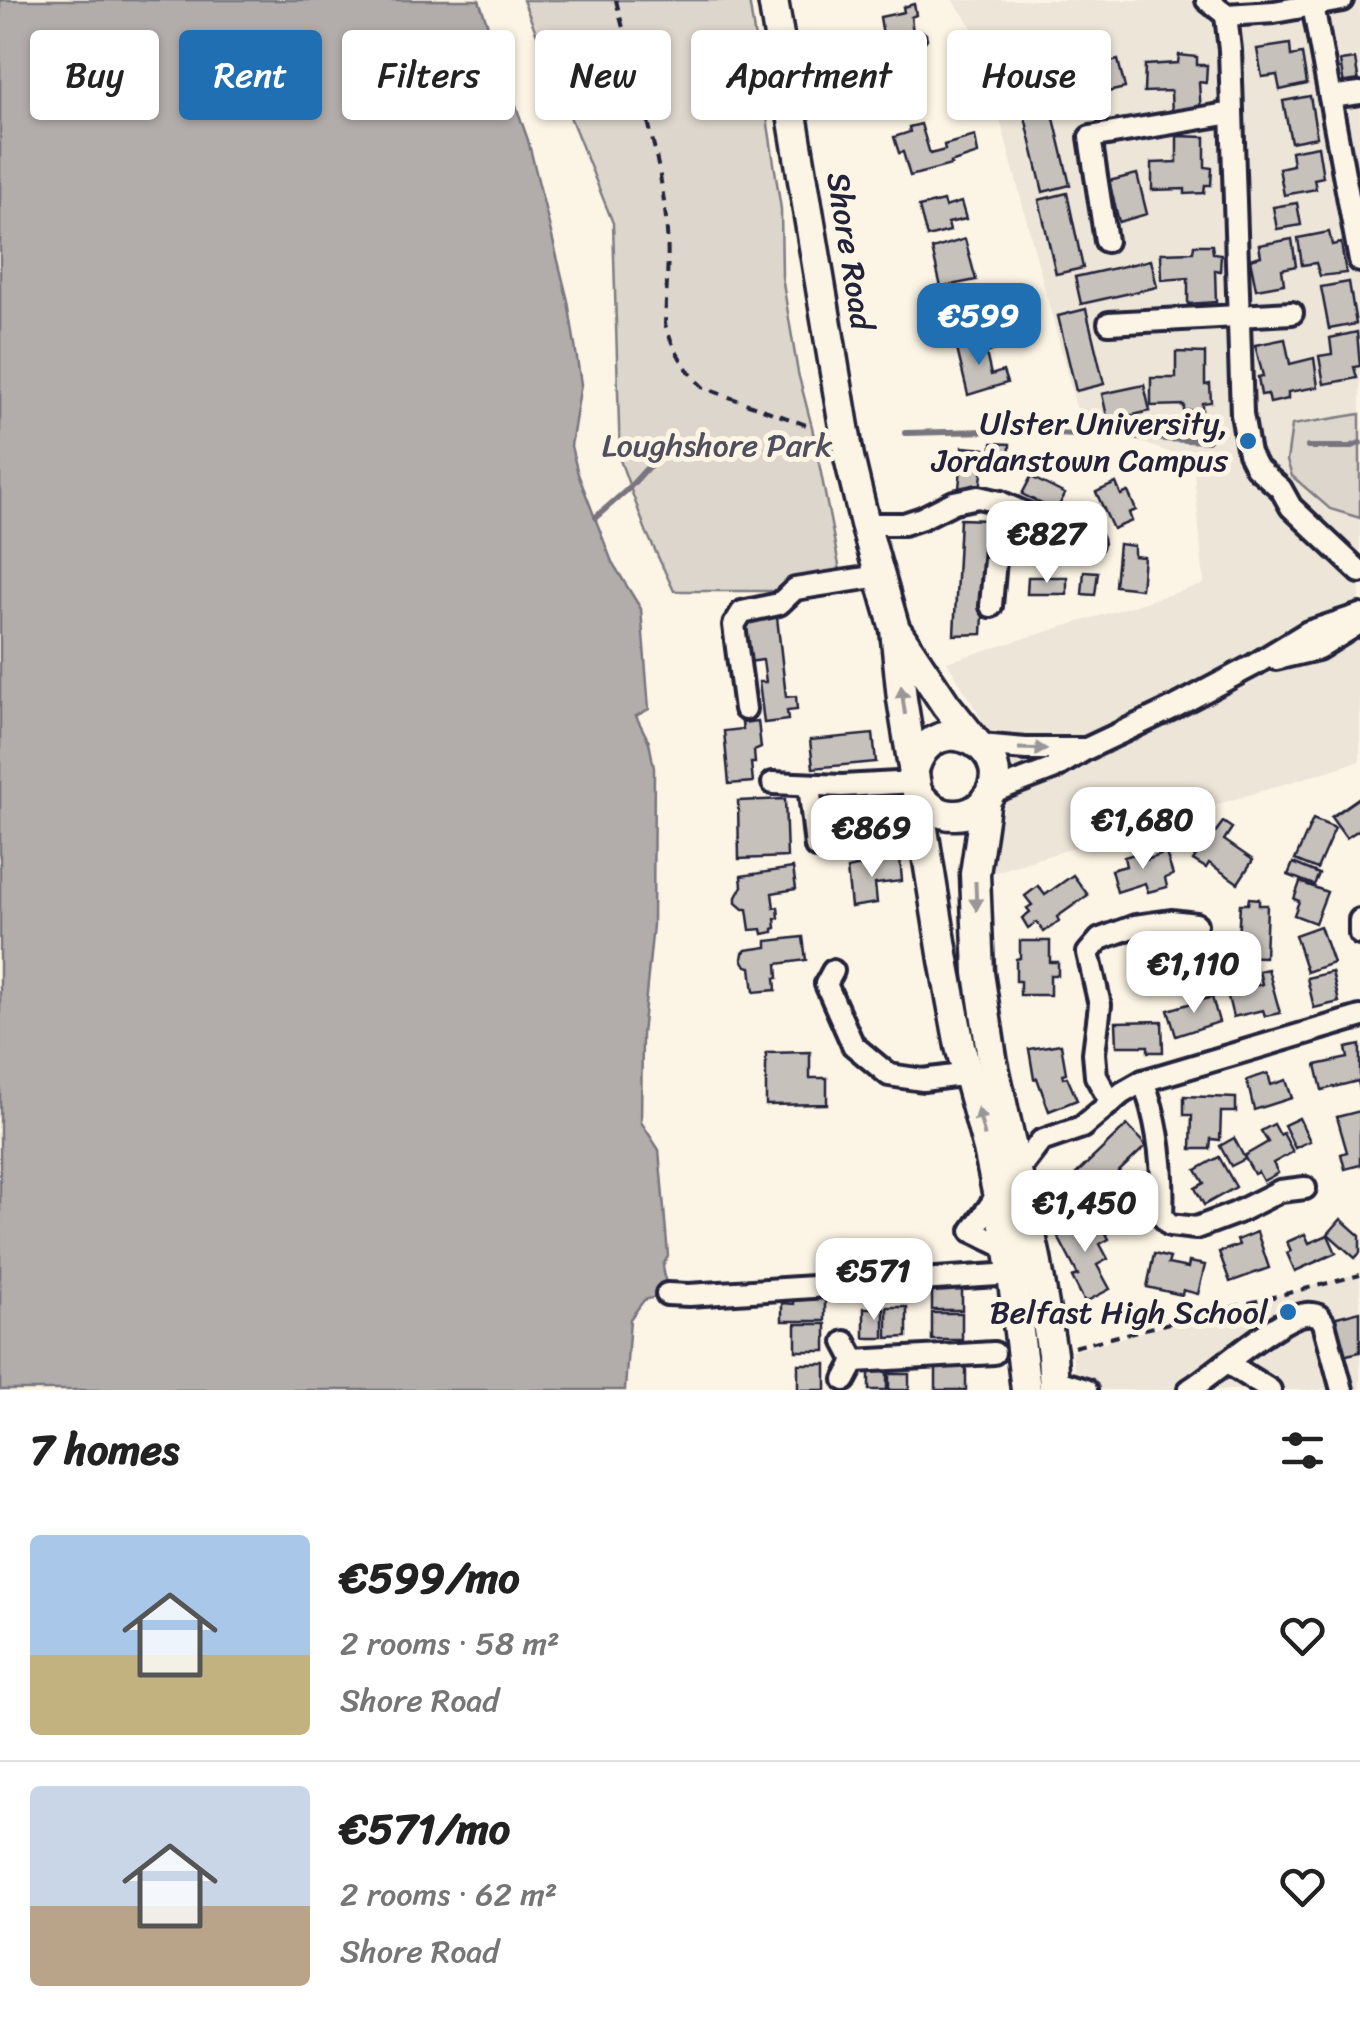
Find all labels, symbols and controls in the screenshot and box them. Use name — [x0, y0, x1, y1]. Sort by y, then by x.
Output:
chip: Buy — [30, 30, 159, 120]
chip: Rent — [179, 30, 322, 120]
chip: Filters — [342, 30, 515, 120]
chip: New — [535, 30, 671, 120]
chip: Apartment — [691, 30, 927, 120]
chip: House — [947, 30, 1111, 120]
street label: Shore Road — [809, 168, 891, 336]
pin: €599 — [920, 283, 1038, 368]
text: €599 — [939, 287, 1019, 344]
place label: Ulster University, Jordanstown Campus — [931, 395, 1228, 489]
park label: Loughshore Park — [602, 417, 833, 474]
marker: Ulster University, Jordanstown Campus — [1237, 430, 1259, 452]
pin: €827 — [988, 501, 1106, 586]
text: €827 — [1008, 505, 1086, 562]
one-way arrow — [895, 683, 911, 715]
one-way arrow — [1018, 741, 1050, 757]
pin: €1,680 — [1062, 787, 1224, 872]
text: €1,680 — [1092, 791, 1194, 848]
pin: €869 — [813, 795, 931, 880]
text: €869 — [833, 799, 911, 856]
one-way arrow — [969, 880, 985, 912]
pin: €1,110 — [1113, 931, 1275, 1016]
text: €1,110 — [1148, 935, 1240, 992]
one-way arrow — [973, 1106, 988, 1137]
pin: €1,450 — [1004, 1170, 1166, 1255]
text: €1,450 — [1033, 1174, 1137, 1231]
pin: €571 — [815, 1238, 933, 1323]
text: €571 — [838, 1242, 910, 1299]
place label: Belfast High School — [990, 1284, 1269, 1341]
marker: Belfast High School — [1277, 1301, 1299, 1323]
text: 7 homes — [30, 1413, 179, 1487]
icon: filters — [1275, 1423, 1330, 1478]
text: €599/mo — [340, 1541, 520, 1615]
icon: home — [110, 1575, 230, 1695]
icon: heart — [1275, 1608, 1330, 1663]
text: 2 rooms · 58 m² — [340, 1615, 560, 1672]
text: Shore Road — [340, 1672, 499, 1729]
text: €571/mo — [340, 1792, 510, 1866]
icon: home — [110, 1826, 230, 1946]
icon: heart — [1275, 1859, 1330, 1914]
text: 2 rooms · 62 m² — [340, 1866, 557, 1923]
text: Shore Road — [340, 1923, 499, 1980]

